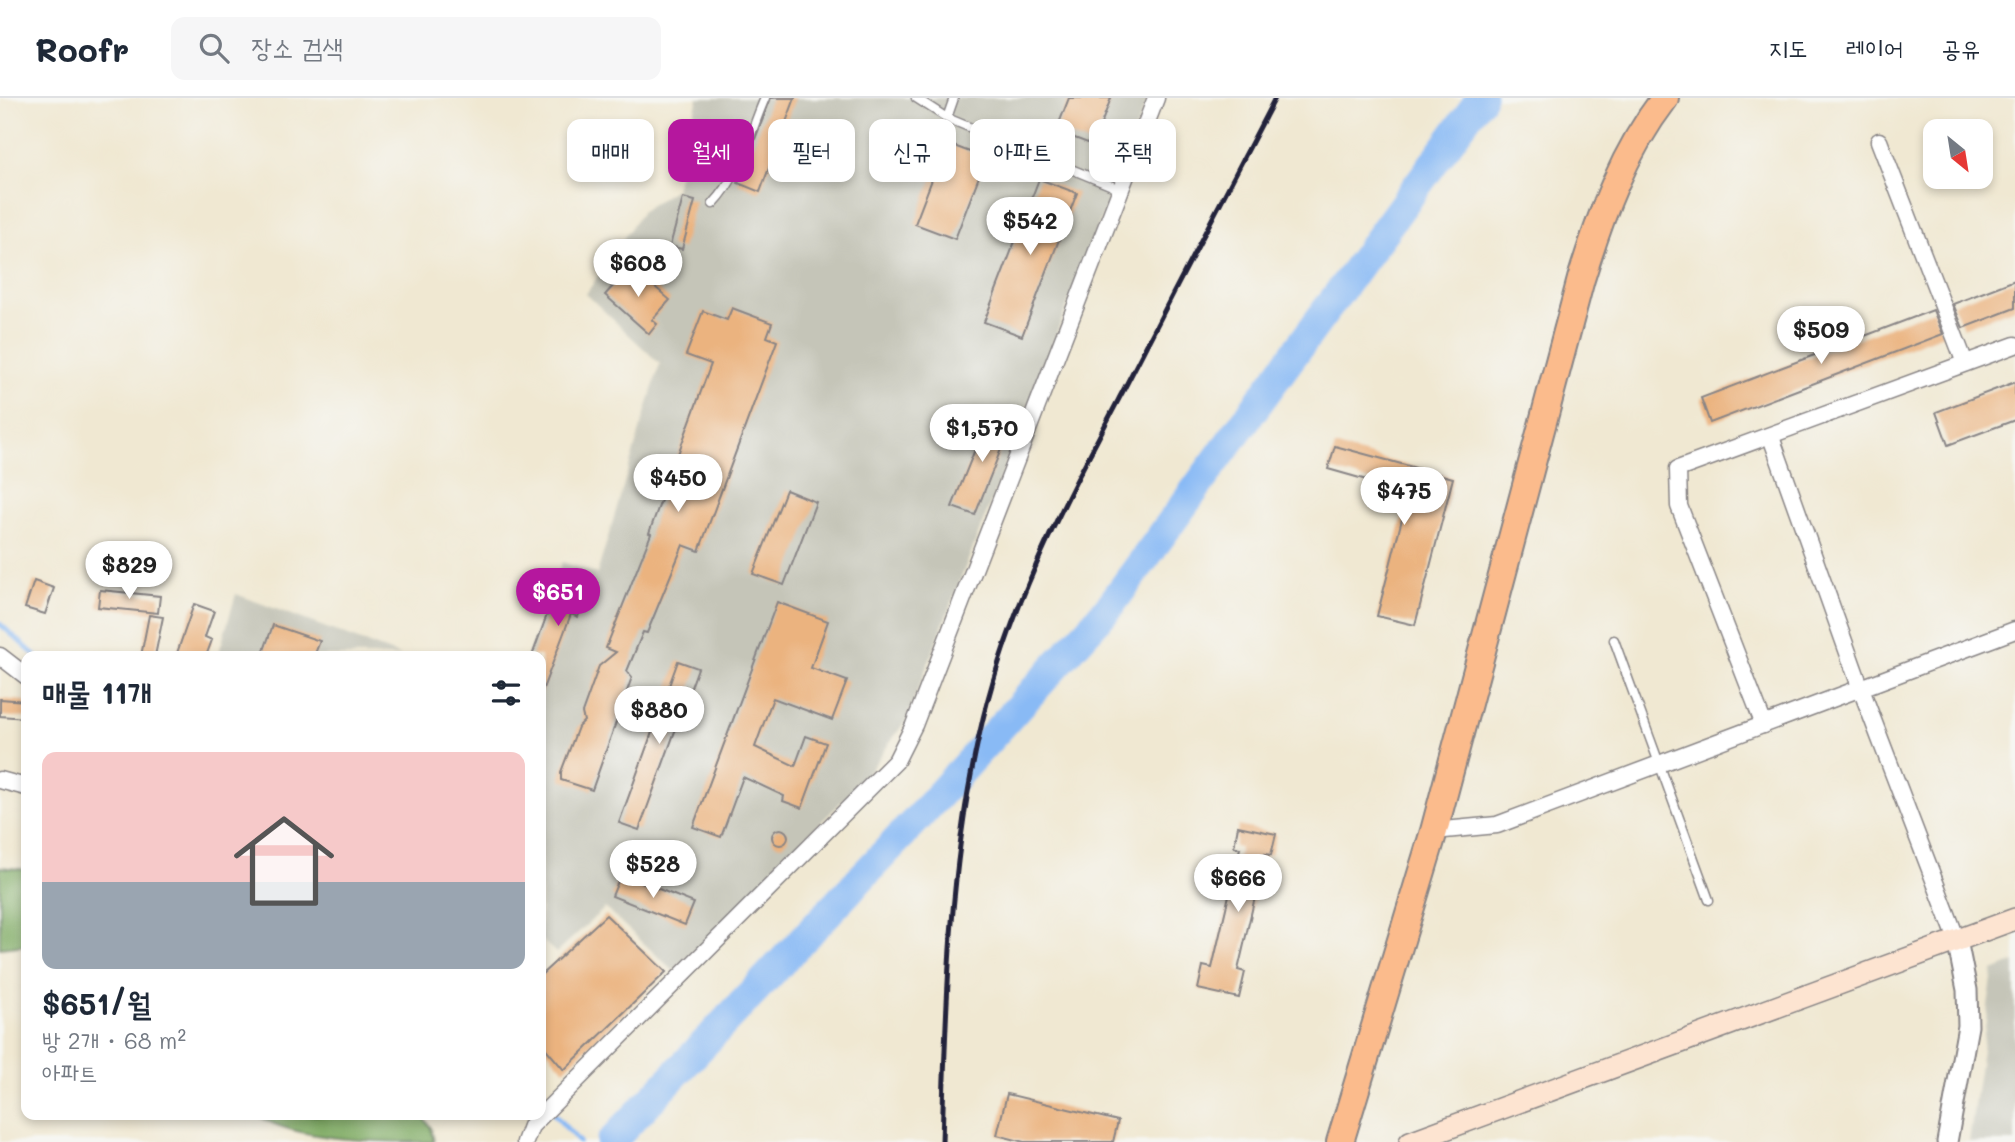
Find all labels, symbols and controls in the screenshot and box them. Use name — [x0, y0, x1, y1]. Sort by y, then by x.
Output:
search box — [171, 17, 661, 80]
text: Roofr — [35, 27, 129, 70]
icon: search — [195, 29, 233, 67]
text: 장소 검색 — [251, 30, 343, 64]
text: 지도 — [1769, 32, 1807, 63]
text: 레이어 — [1845, 32, 1903, 63]
text: 공유 — [1941, 32, 1980, 63]
chip: 매매 — [567, 119, 654, 182]
chip: 월세 — [668, 119, 754, 182]
chip: 필터 — [768, 119, 855, 182]
chip: 신규 — [869, 119, 956, 182]
chip: 아파트 — [970, 119, 1075, 182]
chip: 주택 — [1089, 119, 1176, 182]
north arrow — [1923, 119, 1993, 189]
map controls — [1923, 119, 1993, 189]
pin: $542 — [989, 198, 1071, 257]
text: $542 — [1002, 205, 1058, 235]
pin: $608 — [597, 240, 679, 299]
text: $608 — [609, 247, 667, 277]
pin: $509 — [1780, 306, 1862, 366]
text: $509 — [1793, 314, 1849, 344]
pin: $1,570 — [925, 404, 1039, 464]
text: $1,570 — [946, 412, 1018, 442]
pin: $450 — [637, 454, 719, 514]
text: $450 — [649, 462, 707, 492]
pin: $475 — [1363, 468, 1445, 527]
text: $475 — [1376, 475, 1432, 505]
pin: $829 — [88, 542, 170, 601]
text: $829 — [101, 549, 157, 579]
pin: $651 — [517, 568, 599, 628]
text: $651 — [532, 576, 584, 606]
text: 매물 11개 — [42, 672, 152, 712]
icon: filters — [487, 674, 525, 712]
pin: $880 — [618, 686, 700, 746]
text: $880 — [630, 694, 688, 724]
icon: home — [221, 798, 347, 924]
pin: $528 — [612, 840, 694, 900]
text: $528 — [626, 848, 680, 878]
pin: $666 — [1197, 854, 1279, 914]
text: $666 — [1210, 862, 1266, 892]
text: $651/월 — [42, 983, 151, 1023]
text: 방 2개 · 68 m² — [42, 1025, 186, 1055]
text: 아파트 — [42, 1057, 98, 1087]

